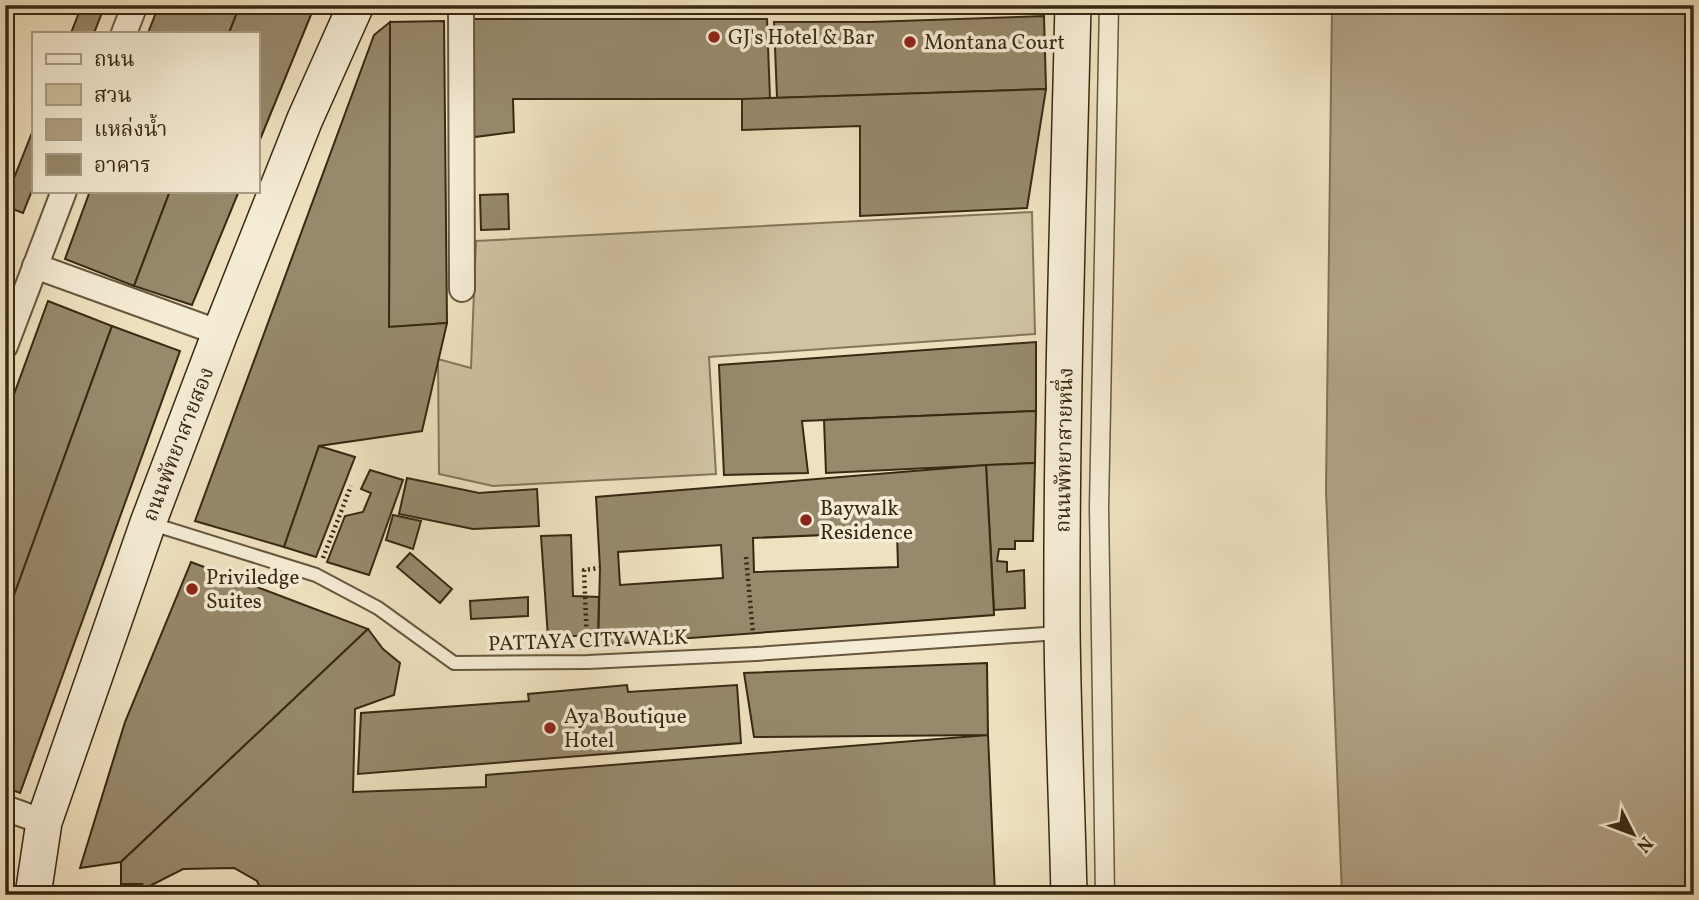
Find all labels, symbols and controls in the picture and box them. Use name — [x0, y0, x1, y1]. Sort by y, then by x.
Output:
place label: GJ's Hotel & Bar — [728, 24, 875, 53]
marker: GJ's Hotel & Bar — [706, 29, 722, 45]
place label: Montana Court — [924, 29, 1065, 58]
legend — [32, 32, 259, 192]
marker: Montana Court — [902, 34, 918, 50]
text: ถนน — [94, 46, 135, 75]
text: สวน — [94, 82, 132, 111]
text: แหล่งน้ำ — [94, 113, 167, 145]
text: อาคาร — [94, 152, 151, 181]
street label: ถนนพัทยาสายสอง — [137, 363, 222, 526]
street label: ถนนพัทยาสายหนึ่ง — [1047, 367, 1081, 533]
place label: Baywalk Residence — [820, 495, 913, 548]
marker: Baywalk Residence — [798, 512, 814, 528]
place label: Priviledge Suites — [206, 564, 300, 617]
marker: Priviledge Suites — [184, 581, 200, 597]
street label: PATTAYA CITY WALK — [487, 624, 689, 659]
place label: Aya Boutique Hotel — [564, 703, 687, 756]
marker: Aya Boutique Hotel — [542, 720, 558, 736]
north arrow — [1598, 799, 1668, 869]
text: N — [1630, 830, 1658, 858]

